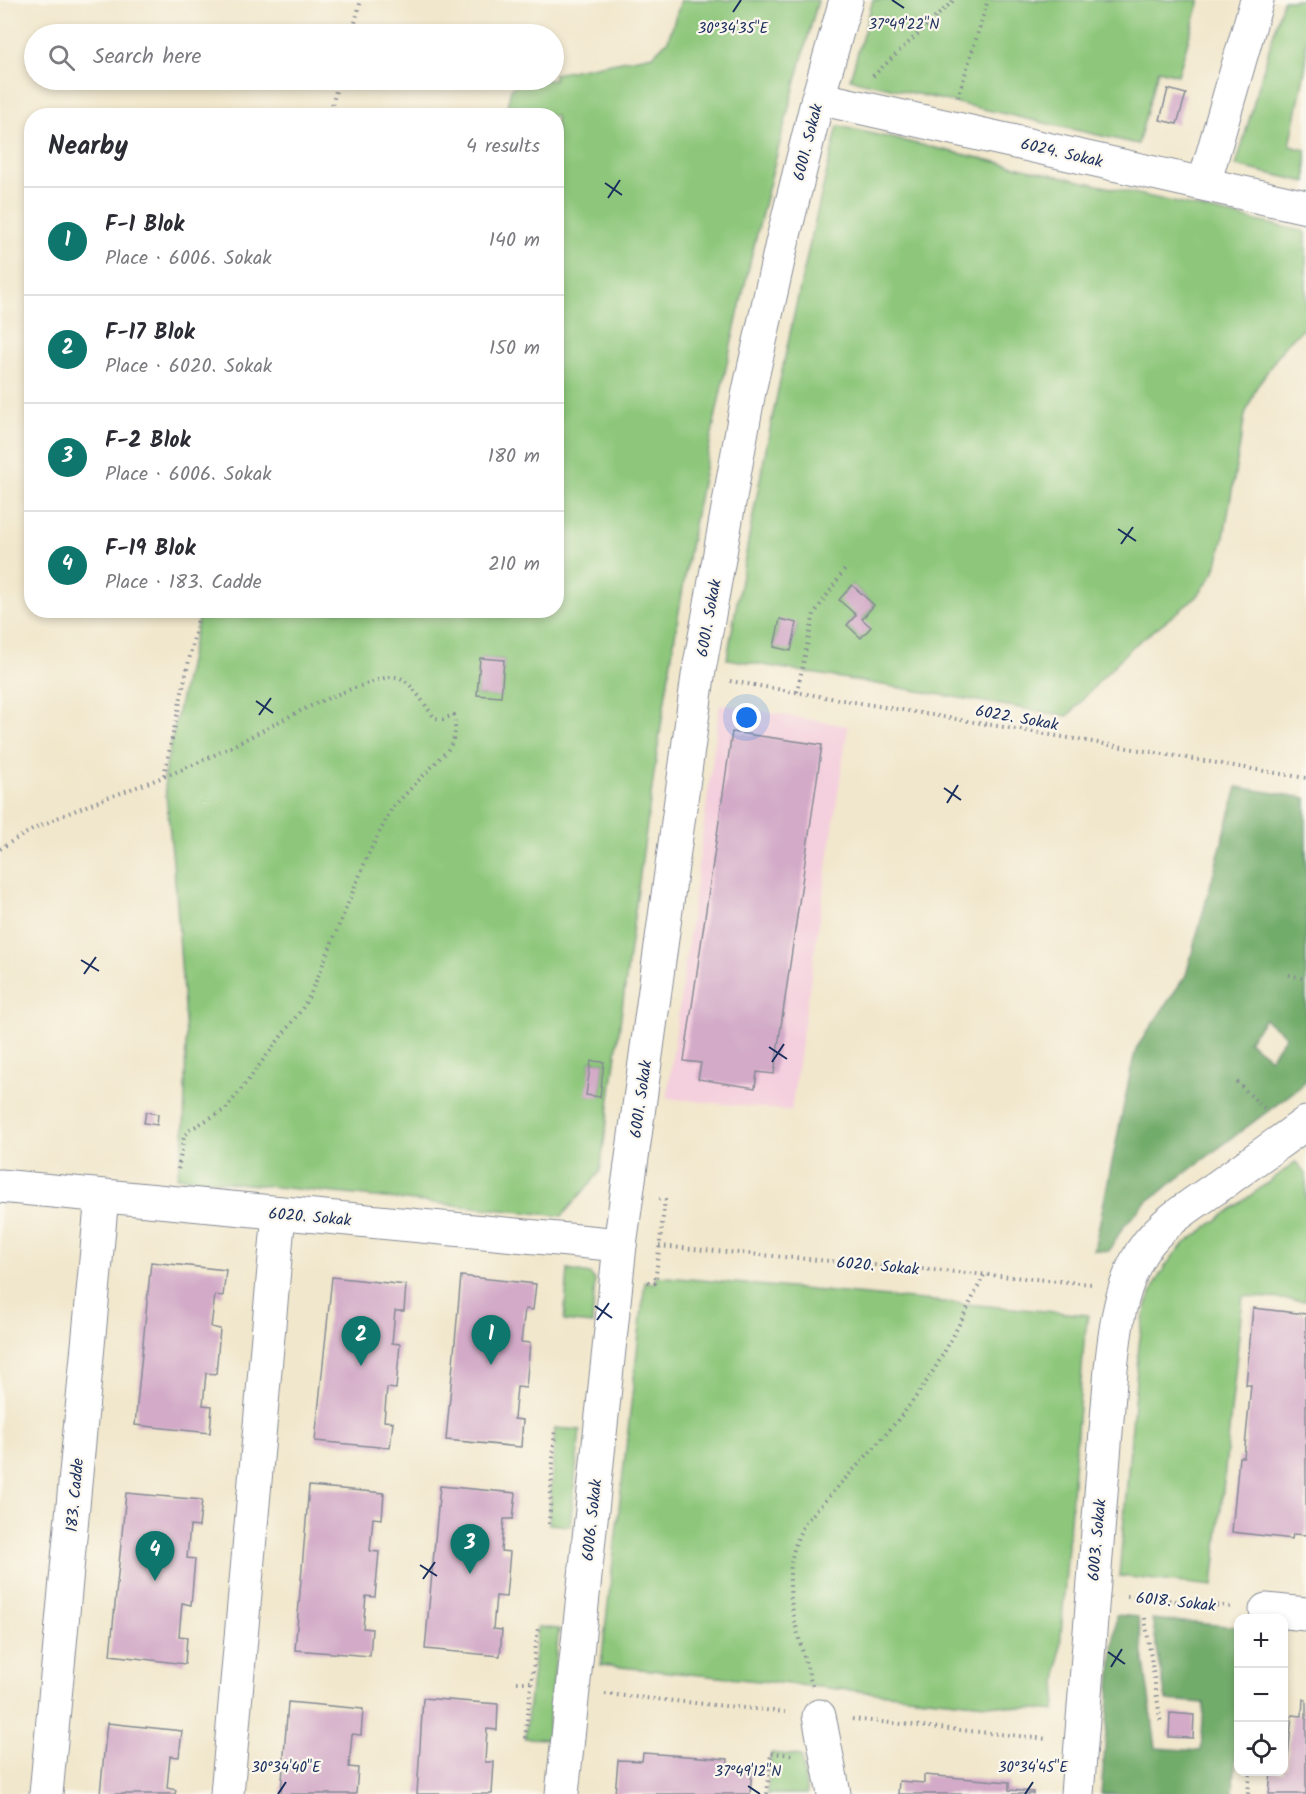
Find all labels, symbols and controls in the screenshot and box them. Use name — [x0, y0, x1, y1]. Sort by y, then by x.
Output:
text: 37°49'22"N — [869, 13, 939, 37]
text: 30°34'35"E — [698, 17, 769, 41]
search box — [24, 24, 564, 90]
text: Search here — [93, 40, 201, 75]
icon: search — [45, 41, 78, 74]
street label: 6001. Sokak — [787, 101, 830, 183]
text: Nearby — [48, 126, 128, 168]
text: 4 results — [466, 131, 540, 163]
street label: 6024. Sokak — [1018, 132, 1106, 175]
text: F-1 Blok — [105, 208, 184, 243]
text: 1 — [64, 225, 71, 257]
text: 140 m — [489, 225, 540, 257]
text: Place · 6006. Sokak — [105, 243, 272, 275]
text: F-17 Blok — [105, 316, 195, 351]
text: 2 — [62, 333, 73, 365]
text: 150 m — [489, 333, 540, 365]
text: Place · 6020. Sokak — [105, 351, 272, 383]
text: F-2 Blok — [105, 424, 190, 459]
text: 3 — [62, 441, 73, 473]
text: 180 m — [488, 441, 540, 473]
text: Place · 6006. Sokak — [105, 459, 272, 491]
text: F-19 Blok — [105, 532, 195, 567]
text: 4 — [62, 549, 73, 581]
text: 210 m — [488, 549, 540, 581]
text: Place · 183. Cadde — [105, 567, 262, 599]
street label: 6001. Sokak — [690, 577, 729, 659]
street label: 6022. Sokak — [973, 699, 1061, 738]
your location — [732, 703, 761, 732]
street label: 6001. Sokak — [624, 1058, 659, 1140]
street label: 6020. Sokak — [268, 1201, 353, 1234]
street label: 6020. Sokak — [836, 1250, 921, 1283]
pin: 2 — [342, 1316, 380, 1366]
pin: 1 — [472, 1316, 510, 1365]
street label: 183. Cadde — [60, 1457, 91, 1533]
street label: 6006. Sokak — [576, 1477, 609, 1562]
street label: 6003. Sokak — [1081, 1497, 1114, 1582]
pin: 3 — [450, 1524, 490, 1574]
pin: 4 — [136, 1532, 174, 1581]
street label: 6018. Sokak — [1135, 1586, 1217, 1619]
map controls — [1234, 1614, 1288, 1776]
button: + — [1234, 1614, 1288, 1668]
button: − — [1234, 1668, 1288, 1722]
button: locate — [1234, 1722, 1288, 1776]
text: 30°34'40"E — [251, 1756, 322, 1780]
text: 30°34'45"E — [998, 1756, 1069, 1780]
text: 37°49'12"N — [715, 1760, 781, 1784]

